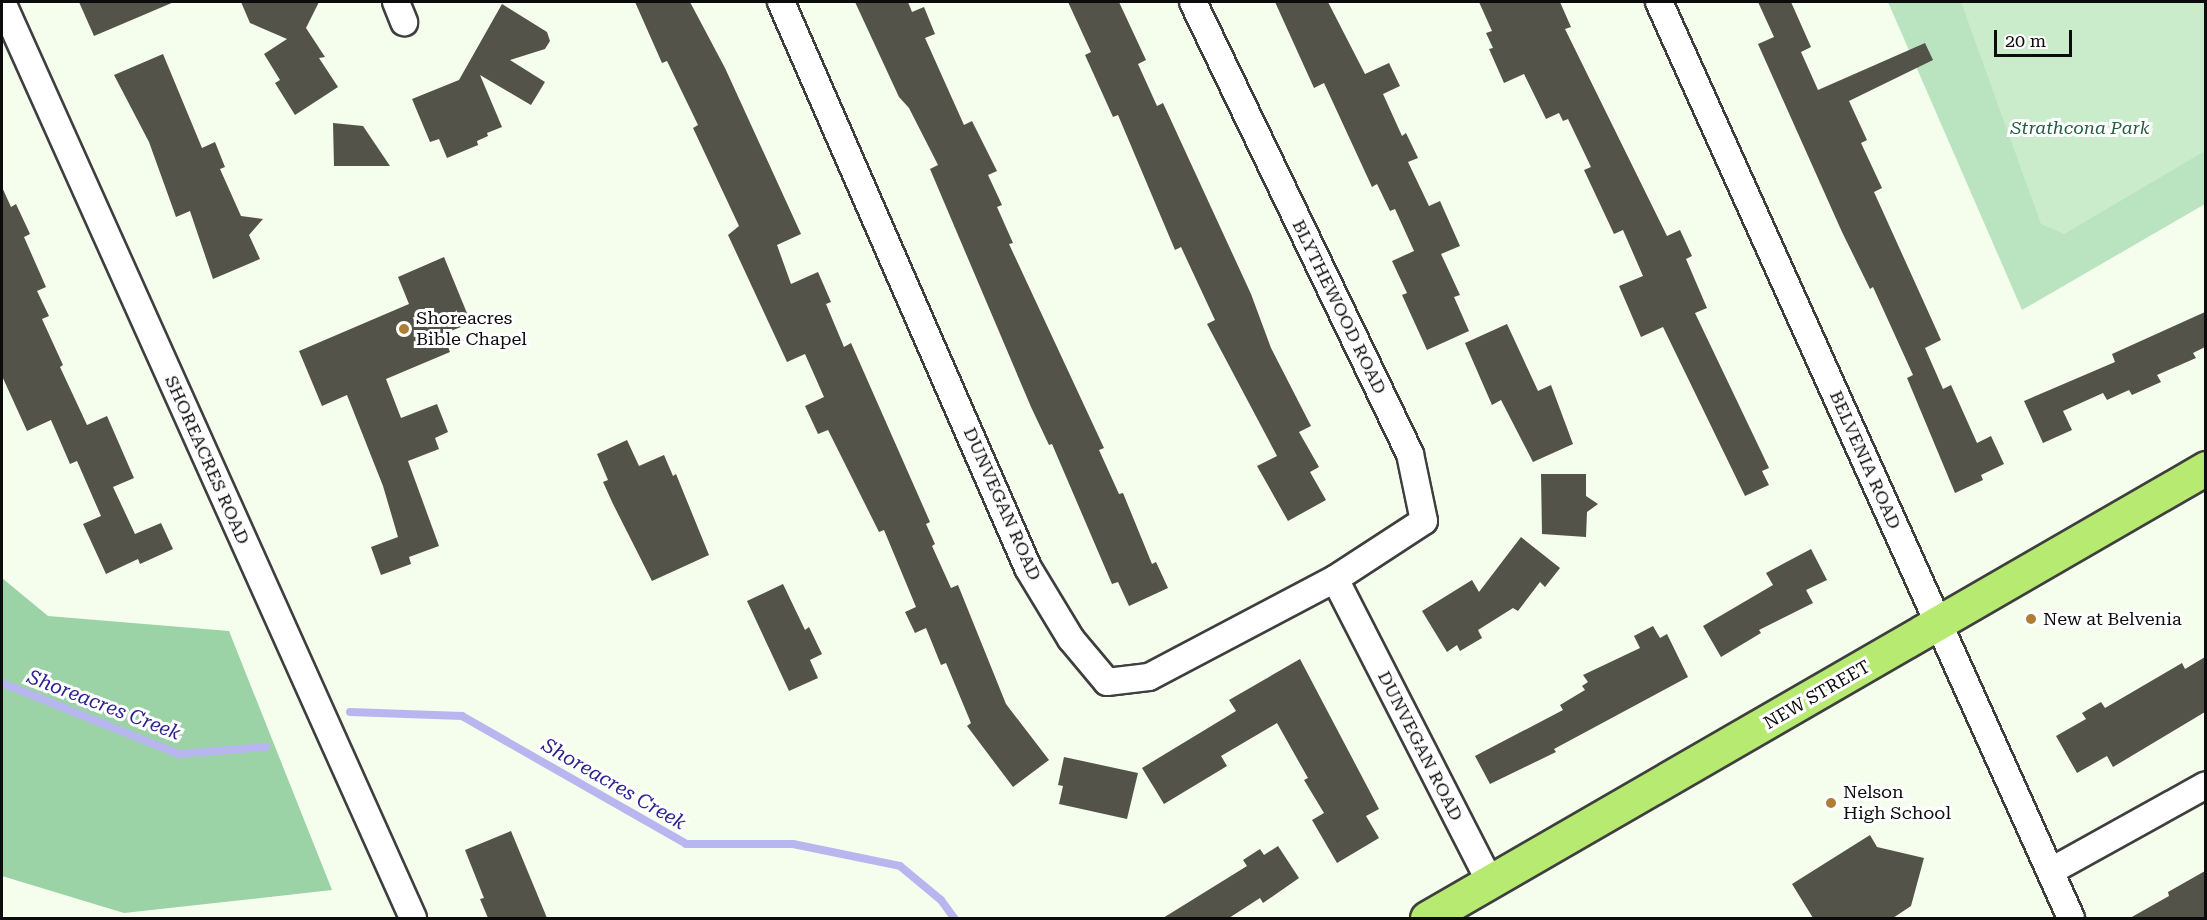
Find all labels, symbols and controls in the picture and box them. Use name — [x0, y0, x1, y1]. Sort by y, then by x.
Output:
scale bar — [1997, 18, 2075, 56]
text: 20 m — [2005, 30, 2046, 51]
park label: Strathcona Park — [2011, 117, 2149, 139]
street label: BLYTHEWOOD ROAD — [1287, 216, 1391, 398]
place label: Shoreacres Bible Chapel — [416, 308, 527, 350]
marker: Shoreacres Bible Chapel — [397, 322, 411, 336]
street label: SHOREACRES ROAD — [160, 372, 254, 548]
street label: BELVENIA ROAD — [1825, 387, 1905, 533]
street label: DUNVEGAN ROAD — [959, 424, 1045, 584]
place label: New at Belvenia — [2043, 608, 2182, 630]
marker: New at Belvenia — [2024, 612, 2038, 626]
street label: NEW STREET — [1760, 656, 1874, 734]
water label: Shoreacres Creek — [24, 665, 184, 745]
street label: DUNVEGAN ROAD — [1373, 668, 1467, 824]
water label: Shoreacres Creek — [538, 733, 690, 835]
place label: Nelson High School — [1843, 782, 1951, 824]
marker: Nelson High School — [1824, 796, 1838, 810]

